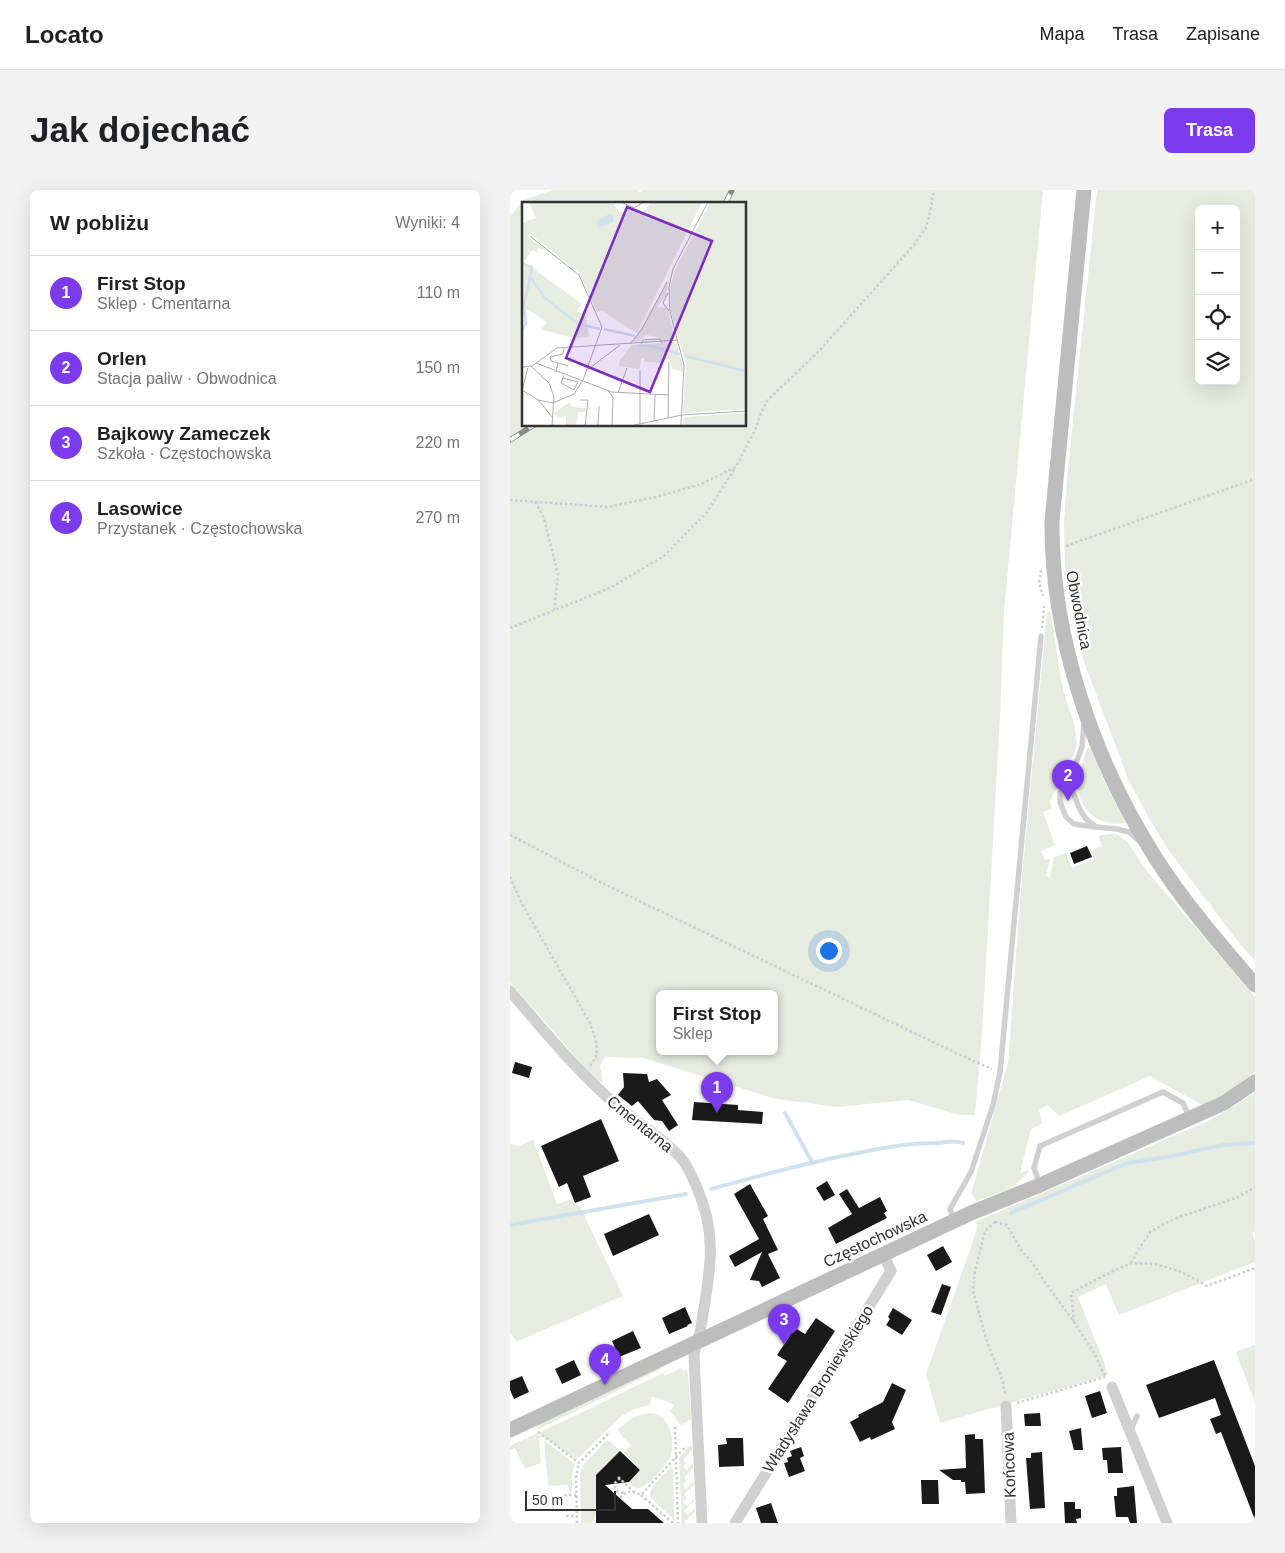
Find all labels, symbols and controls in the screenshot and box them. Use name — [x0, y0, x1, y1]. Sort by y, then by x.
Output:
text: Locato — [25, 21, 104, 48]
text: Mapa — [1040, 24, 1085, 44]
text: Trasa — [1113, 24, 1158, 44]
text: Zapisane — [1186, 24, 1260, 44]
button: Trasa — [1164, 108, 1255, 153]
text: Jak dojechać — [30, 110, 250, 149]
inset map — [522, 202, 746, 426]
map controls — [1195, 205, 1240, 385]
button: + — [1195, 205, 1240, 250]
text: W pobliżu — [50, 211, 149, 234]
text: Wyniki: 4 — [395, 214, 460, 231]
button: − — [1195, 250, 1240, 295]
text: First Stop — [97, 273, 186, 294]
text: 1 — [62, 284, 70, 301]
text: 110 m — [417, 284, 460, 301]
text: Sklep · Cmentarna — [97, 295, 230, 312]
button: locate — [1195, 295, 1240, 340]
button: layers — [1195, 340, 1240, 385]
text: Orlen — [97, 348, 147, 369]
text: 2 — [62, 359, 70, 376]
text: 150 m — [416, 359, 460, 376]
text: Stacja paliw · Obwodnica — [97, 370, 277, 387]
text: Bajkowy Zameczek — [97, 423, 270, 444]
text: 3 — [62, 434, 70, 451]
text: 220 m — [416, 434, 460, 451]
text: Szkoła · Częstochowska — [97, 445, 271, 462]
text: Lasowice — [97, 498, 183, 519]
text: 4 — [62, 509, 70, 526]
text: 270 m — [416, 509, 460, 526]
text: Przystanek · Częstochowska — [97, 520, 302, 537]
street label: Obwodnica — [1063, 569, 1095, 651]
pin: 2 — [1052, 760, 1084, 801]
your location — [816, 938, 842, 964]
popup — [656, 990, 778, 1055]
text: First Stop — [673, 1003, 761, 1024]
text: Sklep — [673, 1025, 713, 1042]
pin: 1 — [701, 1072, 733, 1113]
street label: Cmentarna — [604, 1092, 676, 1156]
street label: Częstochowska — [821, 1208, 929, 1270]
street label: Władysława Broniewskiego — [759, 1302, 877, 1476]
pin: 3 — [768, 1304, 800, 1345]
pin: 4 — [589, 1344, 621, 1385]
street label: Końcowa — [999, 1432, 1019, 1498]
scale bar — [525, 1488, 616, 1511]
text: 50 m — [532, 1492, 563, 1508]

